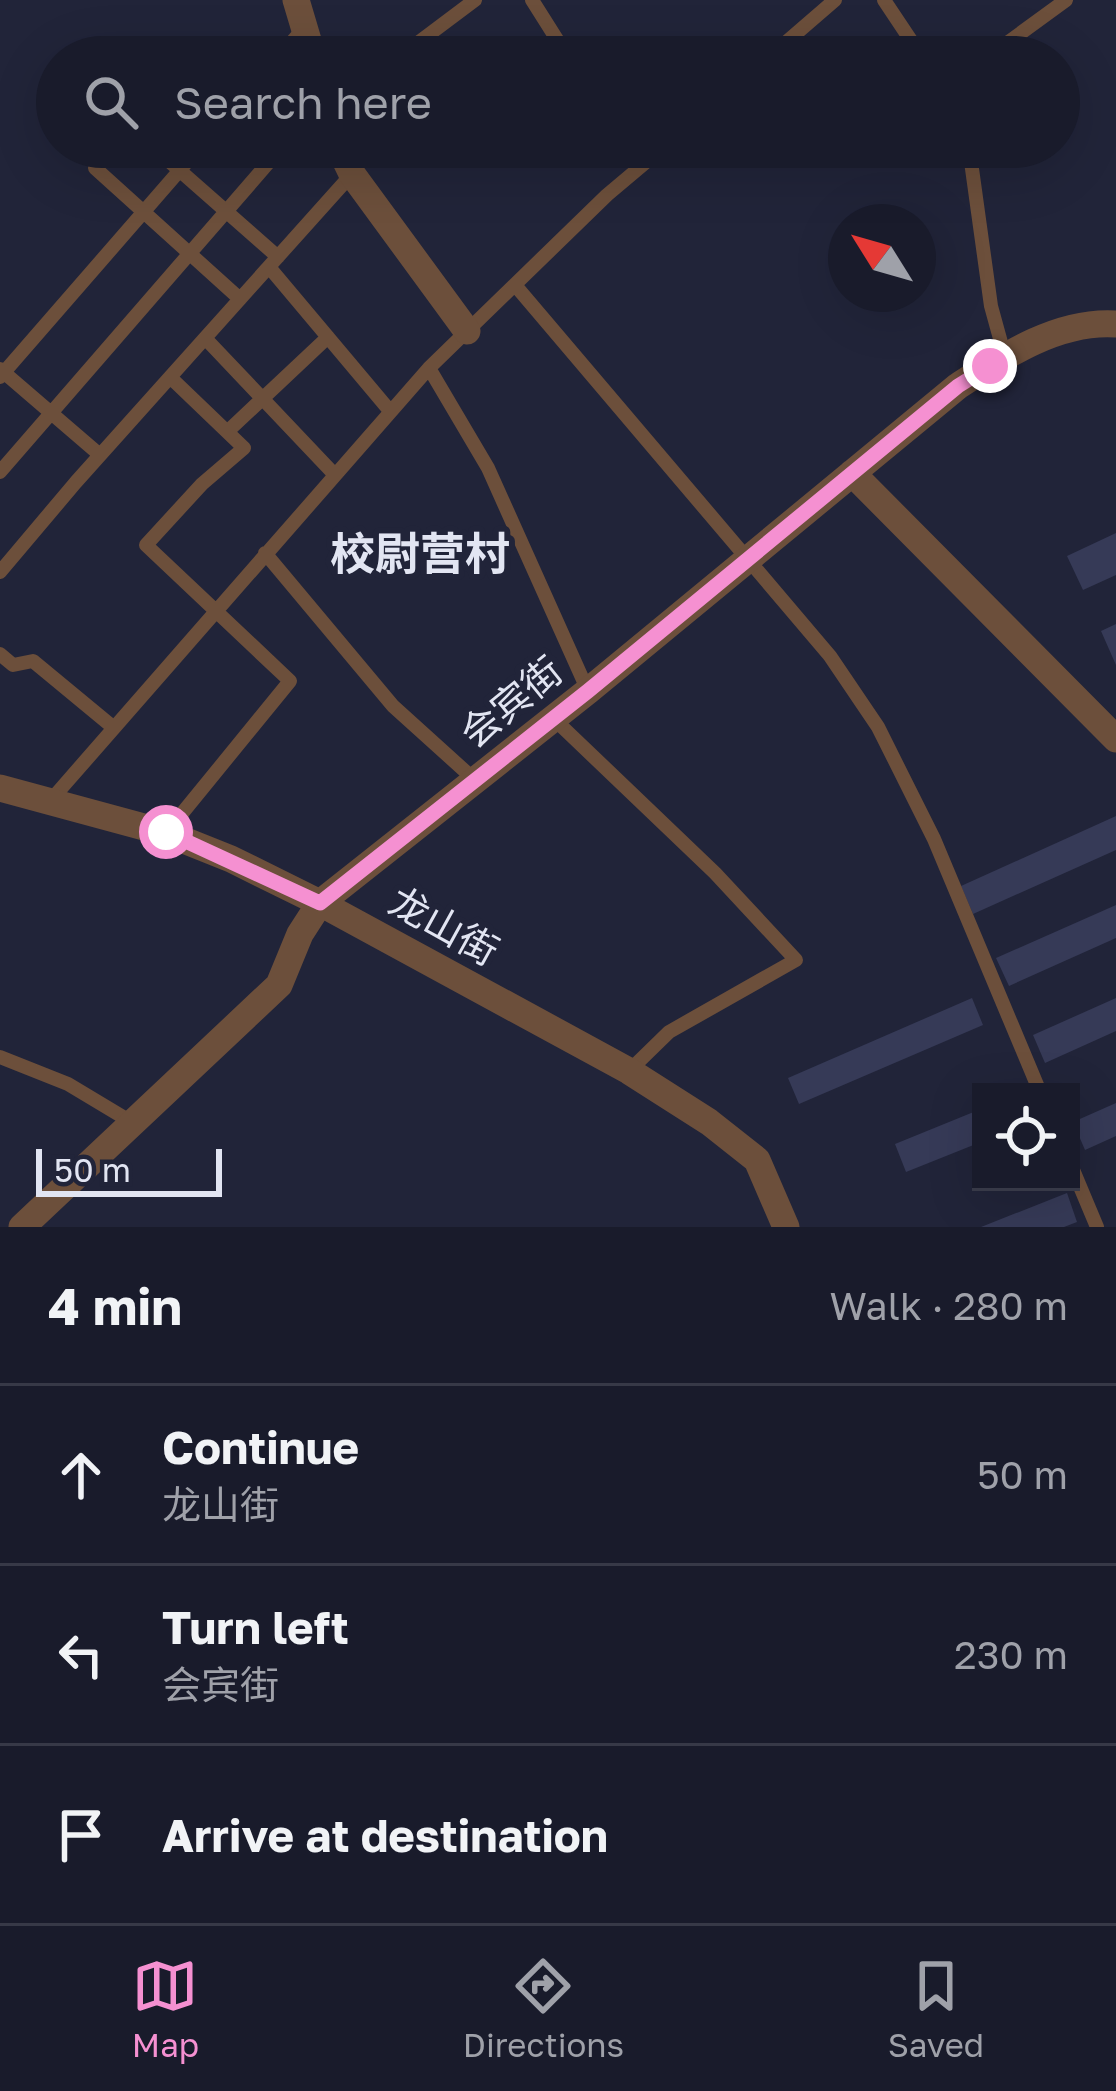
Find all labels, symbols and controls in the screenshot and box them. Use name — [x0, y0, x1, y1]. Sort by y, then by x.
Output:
search box — [36, 36, 1080, 168]
icon: search — [78, 69, 144, 135]
text: Search here — [174, 75, 432, 129]
north arrow — [828, 204, 936, 312]
route end — [963, 339, 1017, 393]
district label: 校尉营村 — [330, 526, 510, 580]
street label: 会宾街 — [450, 647, 571, 757]
route start — [139, 805, 193, 859]
street label: 龙山街 — [382, 877, 507, 974]
map controls — [972, 1083, 1080, 1191]
button: locate — [972, 1083, 1080, 1191]
scale bar — [36, 1143, 222, 1196]
text: 50 m — [54, 1150, 131, 1189]
text: 4 min — [48, 1275, 182, 1336]
text: Walk · 280 m — [830, 1282, 1068, 1329]
text: Continue — [162, 1420, 359, 1474]
icon: ahead — [48, 1442, 114, 1508]
text: 50 m — [977, 1451, 1068, 1498]
text: 龙山街 — [162, 1481, 279, 1528]
text: Turn left — [162, 1600, 349, 1654]
icon: left — [48, 1622, 114, 1688]
text: 230 m — [954, 1631, 1068, 1678]
text: 会宾街 — [162, 1661, 279, 1708]
icon: arrive — [48, 1802, 114, 1868]
text: Arrive at destination — [162, 1808, 608, 1862]
tab: Map — [132, 1953, 199, 2064]
tab: Directions — [463, 1953, 624, 2064]
tab: Saved — [888, 1953, 984, 2064]

